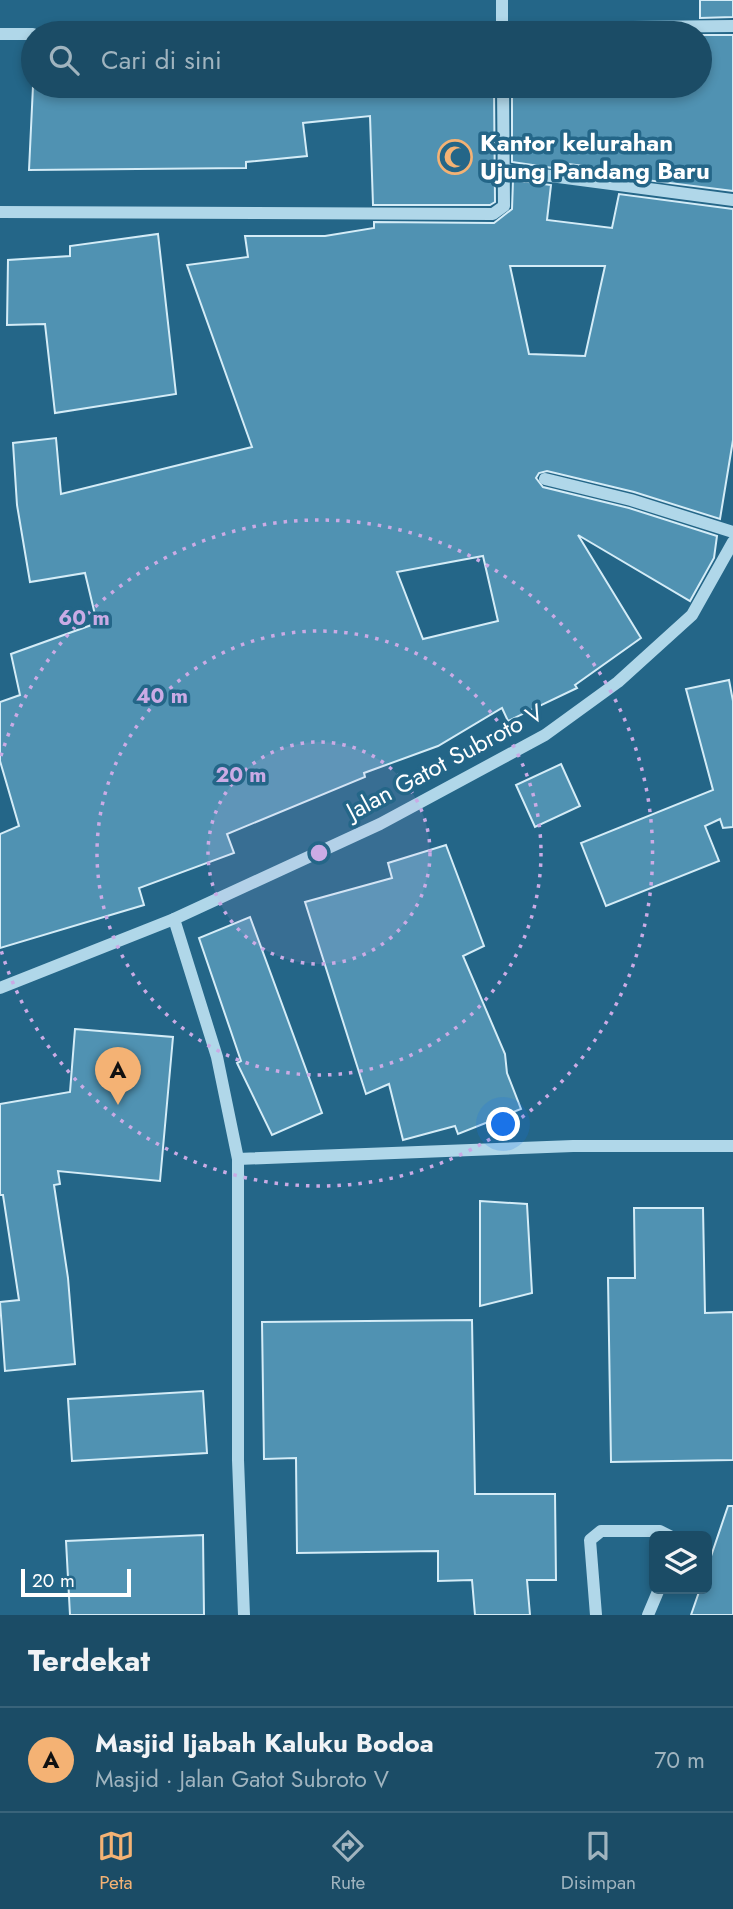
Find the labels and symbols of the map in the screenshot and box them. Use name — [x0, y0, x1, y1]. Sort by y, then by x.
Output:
place label: Kantor kelurahan Ujung Pandang Baru — [480, 125, 710, 188]
mosque icon: Kantor kelurahan Ujung Pandang Baru — [436, 138, 474, 176]
text: 60 m — [58, 603, 110, 633]
text: 40 m — [136, 681, 188, 711]
street label: Jalan Gatot Subroto V — [337, 695, 550, 830]
text: 20 m — [215, 760, 267, 790]
centre of rings — [307, 841, 331, 865]
pin: A — [95, 1047, 141, 1105]
your location — [486, 1107, 520, 1141]
scale bar — [21, 1566, 131, 1598]

